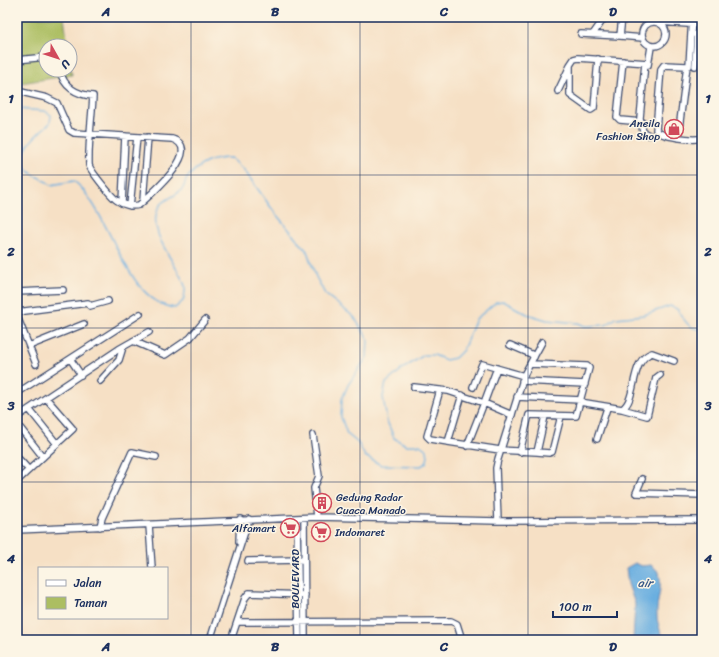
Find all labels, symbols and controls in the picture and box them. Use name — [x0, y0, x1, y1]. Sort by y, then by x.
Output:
text: A — [101, 0, 110, 23]
text: B — [271, 0, 280, 23]
text: C — [439, 0, 449, 23]
text: D — [609, 0, 617, 23]
north arrow — [38, 38, 78, 78]
text: U — [55, 55, 75, 73]
text: 1 — [8, 87, 14, 110]
text: 1 — [705, 87, 711, 110]
place label: Aneila Fashion Shop — [596, 114, 660, 146]
shop icon: Aneila Fashion Shop — [663, 118, 685, 140]
text: 2 — [6, 240, 15, 263]
text: 2 — [703, 240, 712, 263]
text: 3 — [6, 394, 15, 417]
text: 3 — [703, 394, 712, 417]
place label: Gedung Radar Cuaca Manado — [336, 488, 406, 520]
building icon: Gedung Radar Cuaca Manado — [311, 492, 333, 514]
supermarket icon: Alfamart — [279, 517, 301, 539]
place label: Alfamart — [231, 519, 276, 538]
supermarket icon: Indomaret — [310, 521, 332, 543]
place label: Indomaret — [334, 523, 385, 542]
text: 4 — [6, 547, 16, 570]
text: 4 — [703, 547, 713, 570]
street label: BOULEVARD — [286, 549, 305, 609]
legend — [38, 567, 168, 619]
text: Jalan — [73, 572, 102, 594]
water label: air — [638, 572, 654, 594]
text: Taman — [74, 592, 108, 614]
scale bar — [553, 593, 617, 619]
text: 100 m — [559, 596, 592, 618]
text: A — [101, 635, 110, 657]
text: B — [271, 635, 280, 657]
text: C — [439, 635, 449, 657]
text: D — [609, 635, 617, 657]

